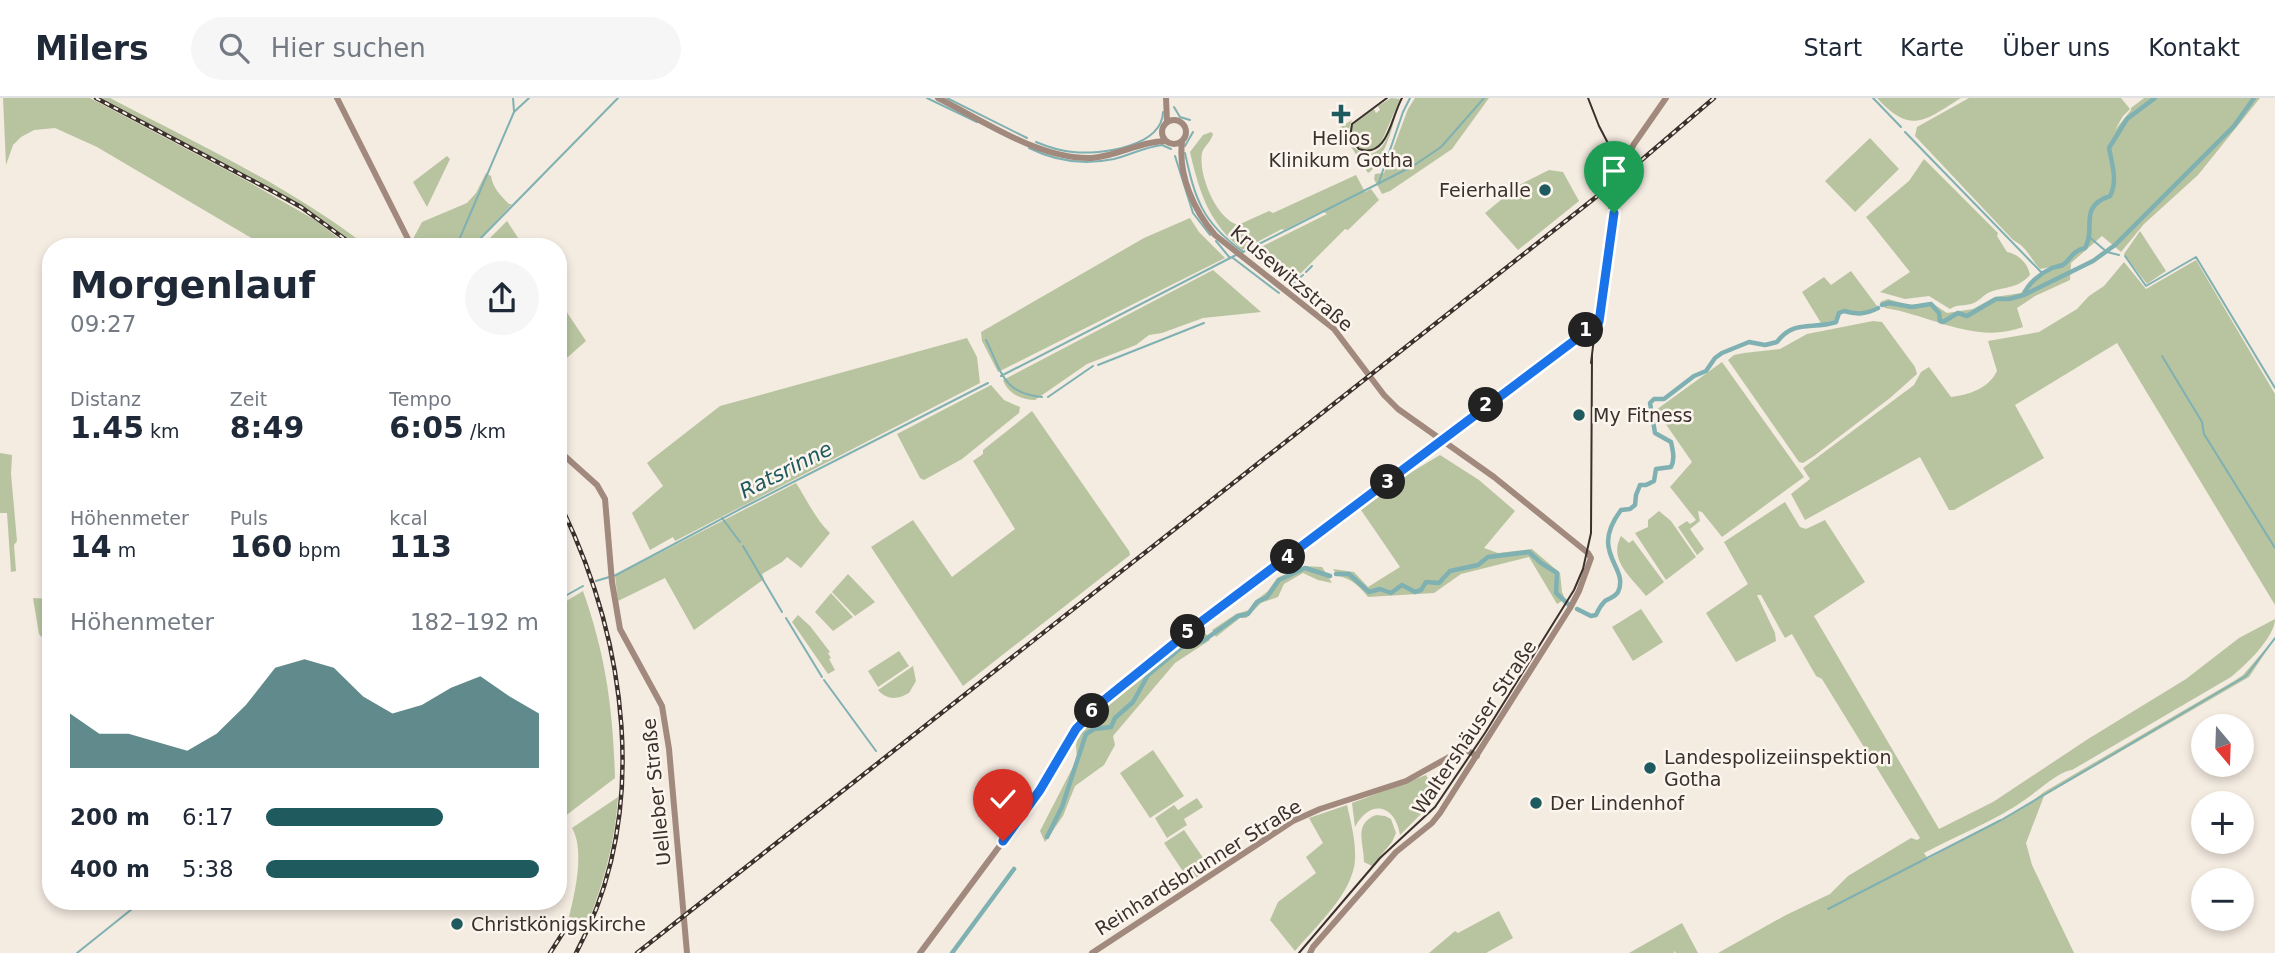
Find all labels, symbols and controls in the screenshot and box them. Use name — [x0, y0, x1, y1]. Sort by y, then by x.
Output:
search box — [191, 17, 681, 80]
text: Milers — [35, 29, 149, 68]
icon: search — [215, 29, 253, 67]
text: Hier suchen — [271, 33, 426, 63]
text: Start — [1803, 34, 1862, 62]
text: Karte — [1900, 34, 1964, 62]
text: Über uns — [2002, 34, 2110, 62]
text: Kontakt — [2148, 34, 2240, 62]
marker: Helios Klinikum Gotha — [1331, 104, 1351, 124]
place label: Helios Klinikum Gotha — [1269, 127, 1413, 171]
pin — [1584, 141, 1644, 213]
icon: arrive — [1595, 152, 1633, 190]
place label: Feierhalle — [1439, 179, 1531, 201]
marker: Feierhalle — [1537, 182, 1553, 198]
street label: Krusewitzstraße — [1226, 221, 1358, 335]
button: share — [465, 261, 539, 335]
text: Morgenlauf — [70, 263, 315, 307]
text: 09:27 — [70, 311, 136, 337]
pin: 1 — [1568, 313, 1604, 348]
text: 1 — [1579, 318, 1592, 340]
text: Distanz — [70, 388, 141, 410]
text: Zeit — [230, 388, 267, 410]
text: Tempo — [389, 388, 452, 410]
pin: 2 — [1468, 388, 1504, 422]
text: 2 — [1479, 393, 1492, 415]
place label: My Fitness — [1593, 404, 1692, 426]
marker: My Fitness — [1571, 407, 1587, 423]
text: 1.45 — [70, 410, 144, 445]
text: 8:49 — [230, 410, 304, 445]
text: 6:05 — [389, 410, 464, 445]
text: km — [144, 420, 180, 442]
text: /km — [464, 420, 506, 442]
water label: Ratsrinne — [736, 436, 836, 504]
pin: 3 — [1370, 464, 1406, 500]
text: 3 — [1381, 470, 1394, 492]
text: Höhenmeter — [70, 507, 189, 529]
text: Puls — [230, 507, 268, 529]
text: kcal — [389, 507, 428, 529]
text: 14 — [70, 529, 112, 564]
text: 160 — [230, 529, 292, 564]
text: 113 — [389, 529, 452, 564]
text: m — [112, 539, 136, 561]
text: bpm — [292, 539, 341, 561]
pin: 4 — [1270, 540, 1306, 574]
text: 4 — [1281, 545, 1294, 567]
text: Höhenmeter — [70, 609, 214, 635]
text: 182–192 m — [410, 609, 539, 635]
pin: 5 — [1170, 614, 1206, 650]
text: 5 — [1181, 620, 1194, 642]
street label: Waltershäuser Straße — [1408, 636, 1540, 818]
pin: 6 — [1074, 694, 1110, 728]
text: 6 — [1085, 699, 1098, 721]
north arrow — [2191, 714, 2254, 777]
map controls — [2191, 714, 2254, 931]
street label: Uelleber Straße — [637, 717, 675, 867]
place label: Landespolizeiinspektion Gotha — [1664, 746, 1891, 790]
marker: Landespolizeiinspektion Gotha — [1642, 760, 1658, 776]
pin — [973, 769, 1033, 841]
icon: check — [984, 780, 1022, 818]
button: + — [2191, 791, 2254, 854]
place label: Der Lindenhof — [1550, 792, 1686, 814]
street label: Reinhardsbrunner Straße — [1091, 794, 1305, 940]
marker: Der Lindenhof — [1528, 795, 1544, 811]
text: 200 m — [70, 804, 150, 830]
text: 6:17 — [182, 804, 234, 830]
text: 400 m — [70, 856, 150, 882]
text: 5:38 — [182, 856, 234, 882]
button: − — [2191, 868, 2254, 931]
place label: Christkönigskirche — [471, 913, 646, 935]
marker: Christkönigskirche — [449, 916, 465, 932]

